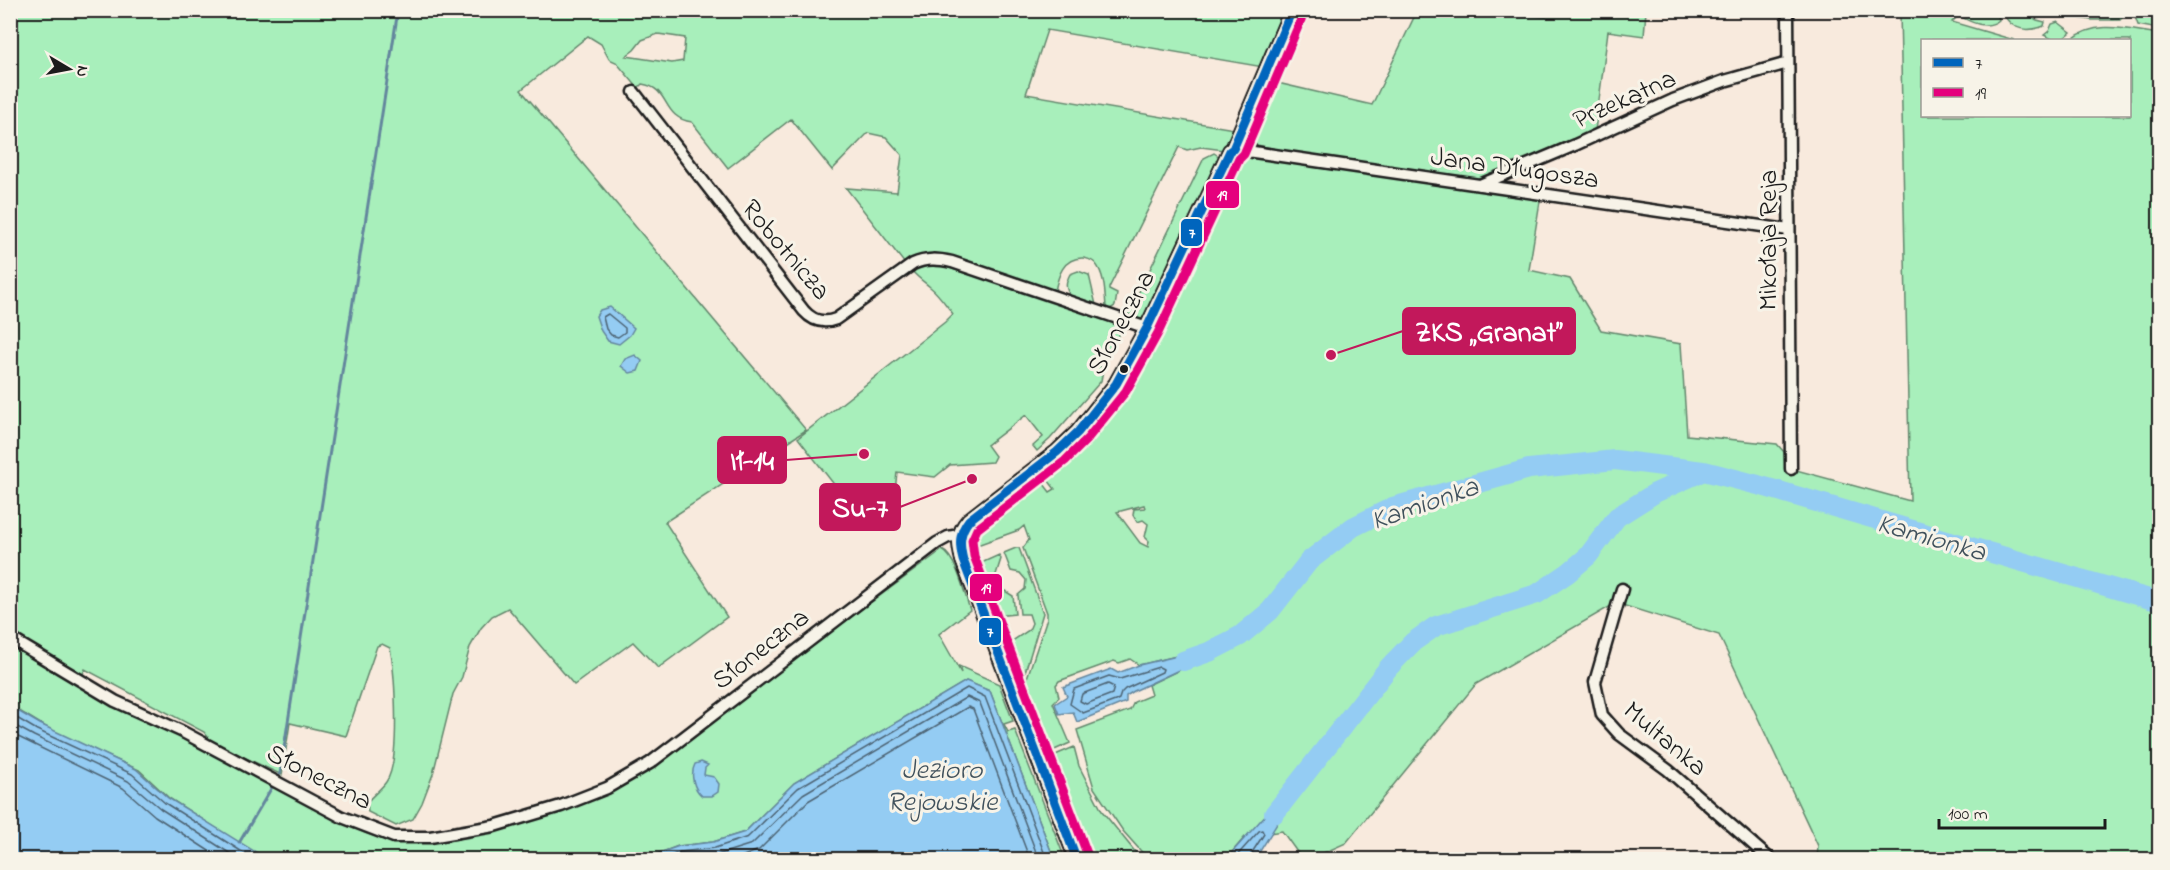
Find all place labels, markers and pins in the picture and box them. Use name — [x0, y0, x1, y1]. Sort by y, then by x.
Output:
callout: ZKS „Granat” — [1403, 308, 1575, 354]
unlabelled marker — [1118, 363, 1130, 375]
callout: Ił-14 — [718, 437, 786, 483]
callout: Su-7 — [820, 484, 900, 530]

